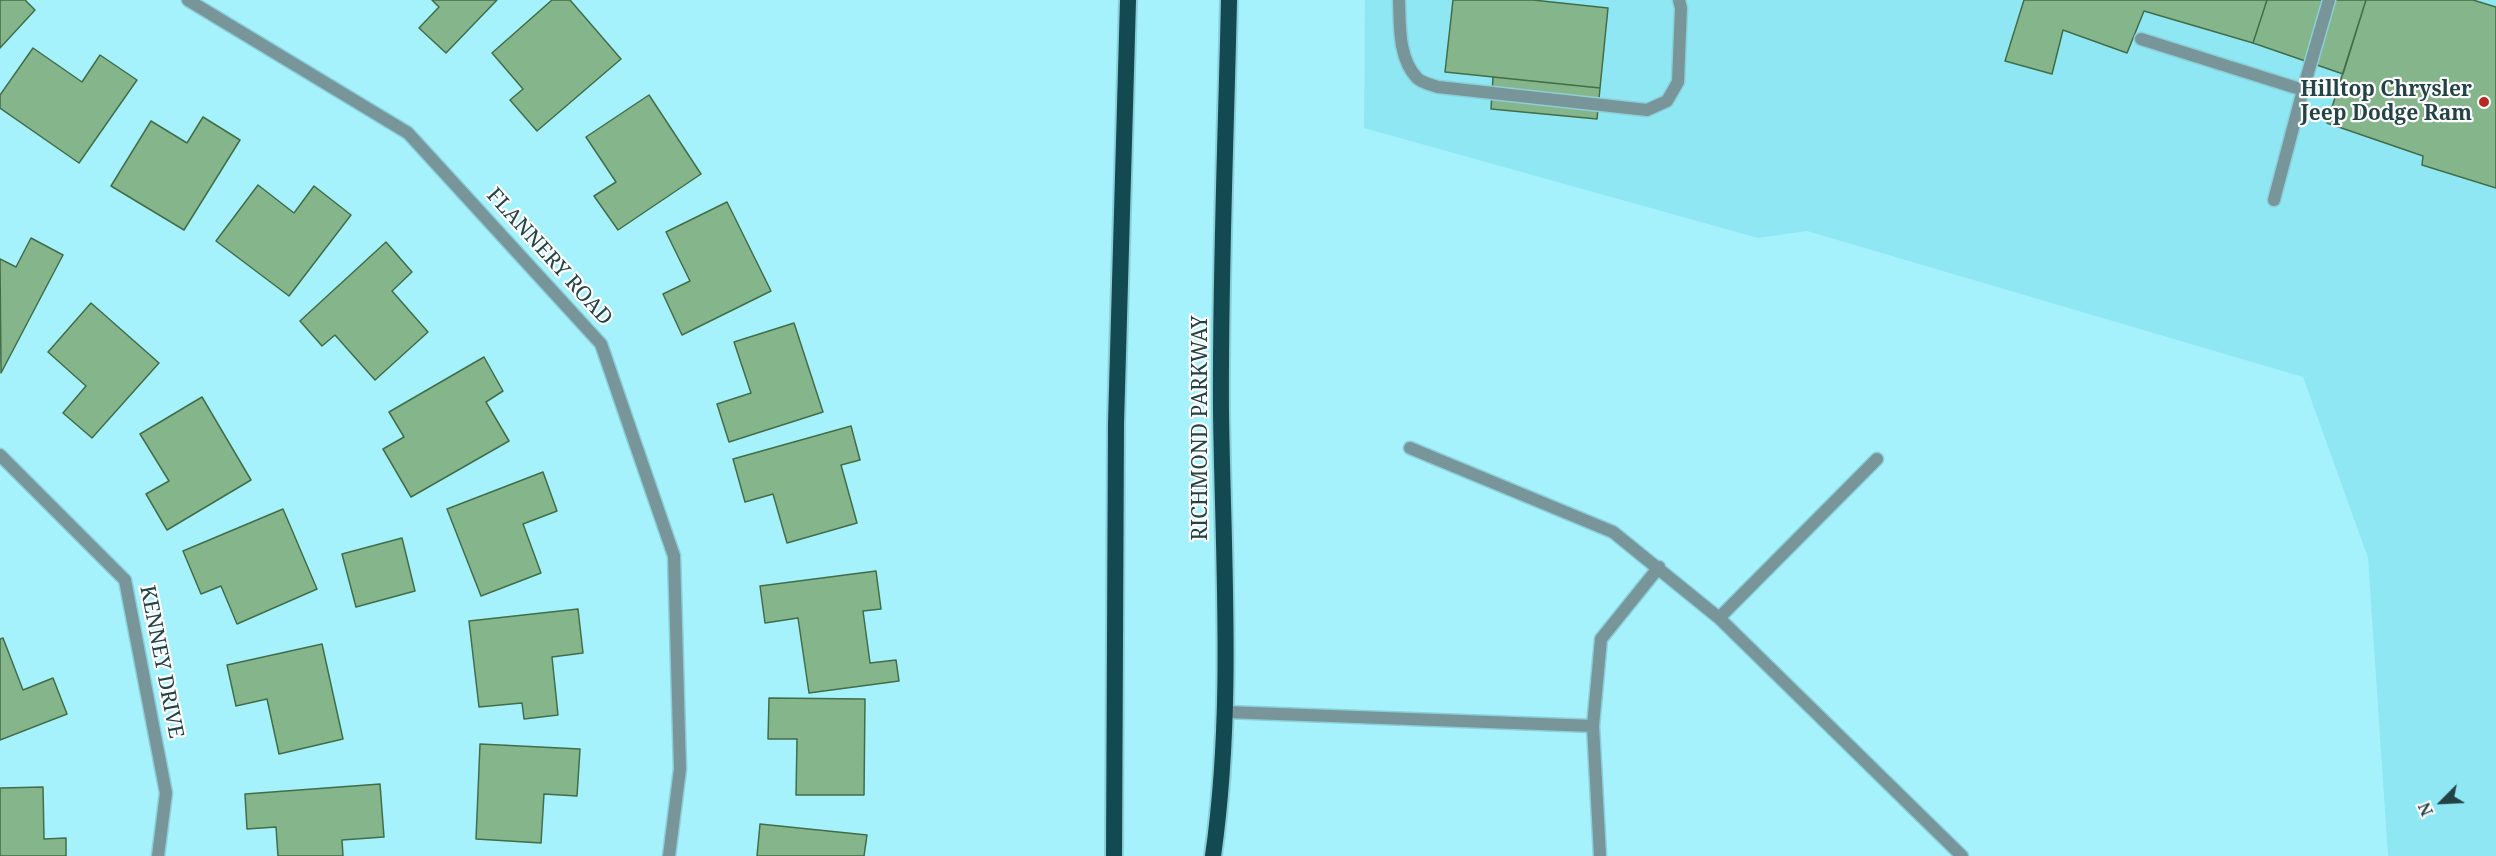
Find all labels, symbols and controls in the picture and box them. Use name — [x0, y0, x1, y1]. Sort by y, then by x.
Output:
place label: Hilltop Chrysler Jeep Dodge Ram — [2301, 77, 2472, 127]
marker: Hilltop Chrysler Jeep Dodge Ram — [2477, 95, 2491, 109]
street label: FLANNERY ROAD — [481, 183, 617, 331]
street label: RICHMOND PARKWAY — [1188, 316, 1214, 540]
street label: KENNEY DRIVE — [134, 583, 188, 741]
north arrow — [2412, 772, 2472, 832]
text: N — [2413, 799, 2438, 820]

